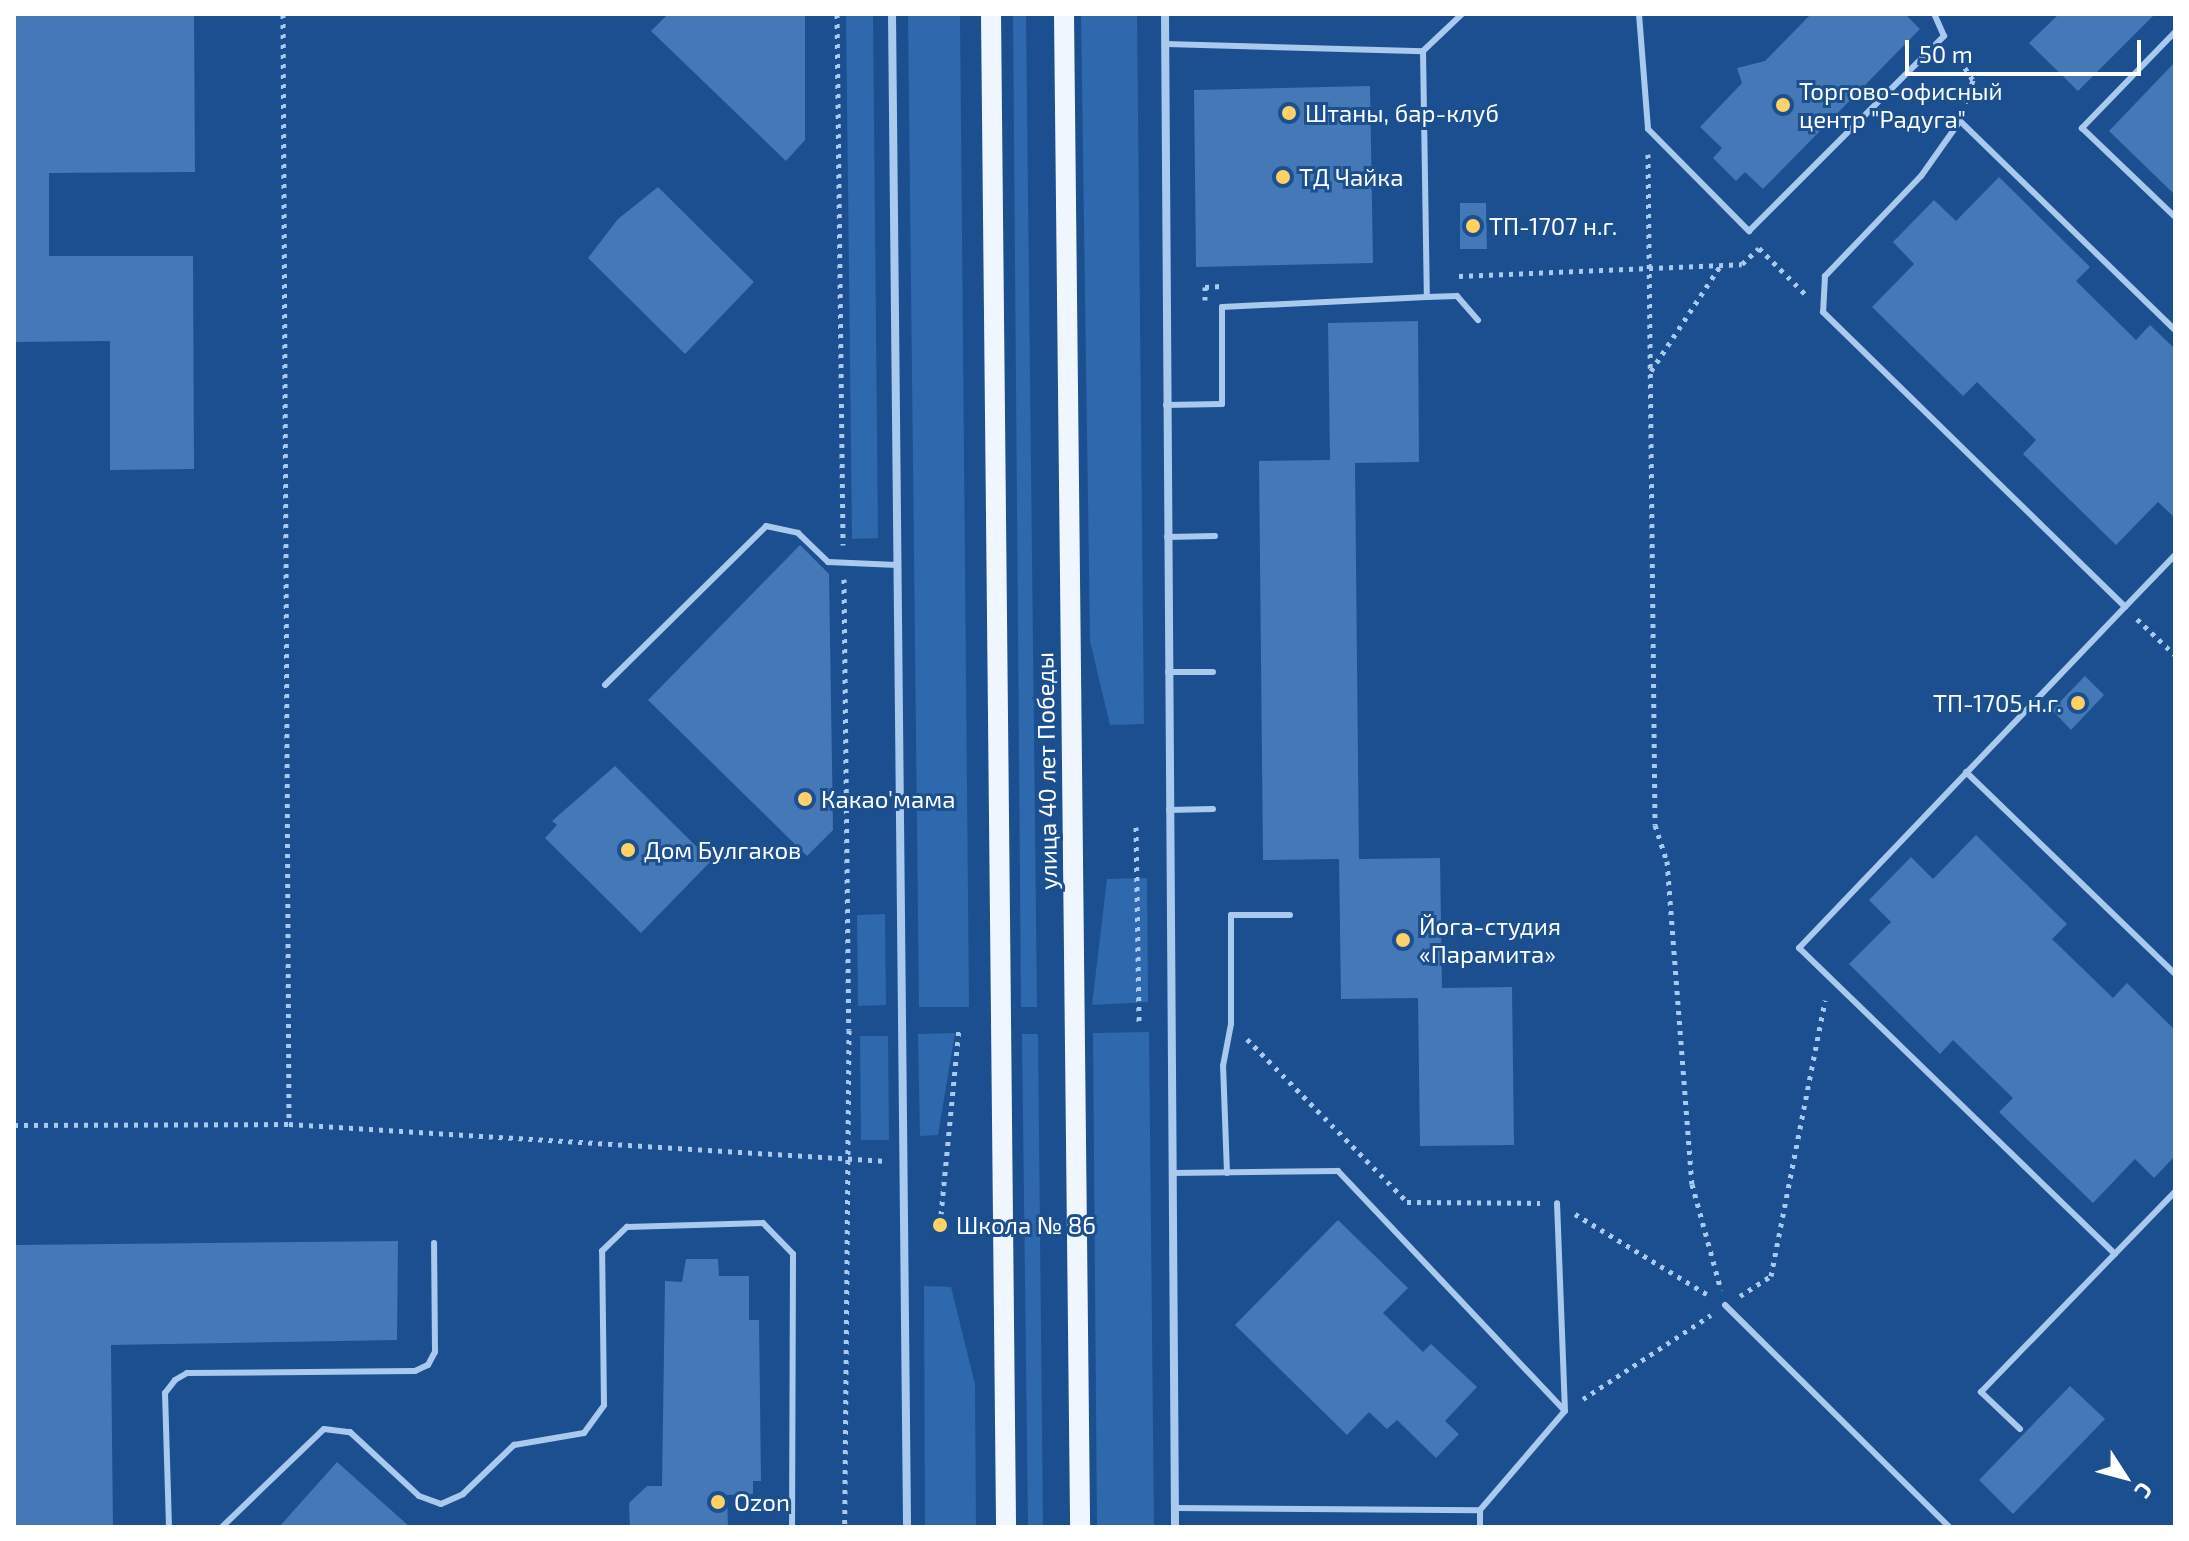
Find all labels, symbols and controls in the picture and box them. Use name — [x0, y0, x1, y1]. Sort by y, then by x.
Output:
scale bar — [1909, 24, 2145, 74]
text: 50 m — [1919, 39, 1973, 68]
place label: Торгово-офисный центр "Радуга" — [1799, 77, 2003, 133]
marker: Торгово-офисный центр "Радуга" — [1774, 96, 1792, 114]
place label: Штаны, бар-клуб — [1305, 99, 1499, 127]
marker: Штаны, бар-клуб — [1280, 104, 1298, 122]
place label: ТД Чайка — [1299, 163, 1403, 191]
marker: ТД Чайка — [1274, 168, 1292, 186]
place label: ТП-1707 н.г. — [1489, 212, 1617, 240]
marker: ТП-1707 н.г. — [1464, 217, 1482, 235]
street label: улица 40 лет Победы — [1030, 652, 1062, 890]
place label: ТП-1705 н.г. — [1933, 689, 2062, 717]
marker: ТП-1705 н.г. — [2069, 694, 2087, 712]
place label: Какао'мама — [821, 785, 955, 813]
marker: Какао'мама — [796, 790, 814, 808]
place label: Дом Булгаков — [644, 836, 801, 864]
marker: Дом Булгаков — [619, 841, 637, 859]
place label: Йога-студия «Парамита» — [1419, 912, 1561, 968]
marker: Йога-студия «Парамита» — [1394, 931, 1412, 949]
place label: Школа № 86 — [956, 1211, 1096, 1239]
marker: Школа № 86 — [931, 1216, 949, 1234]
north arrow — [2085, 1437, 2165, 1517]
text: С — [2130, 1478, 2159, 1504]
place label: Ozon — [734, 1488, 790, 1516]
marker: Ozon — [709, 1493, 727, 1511]

